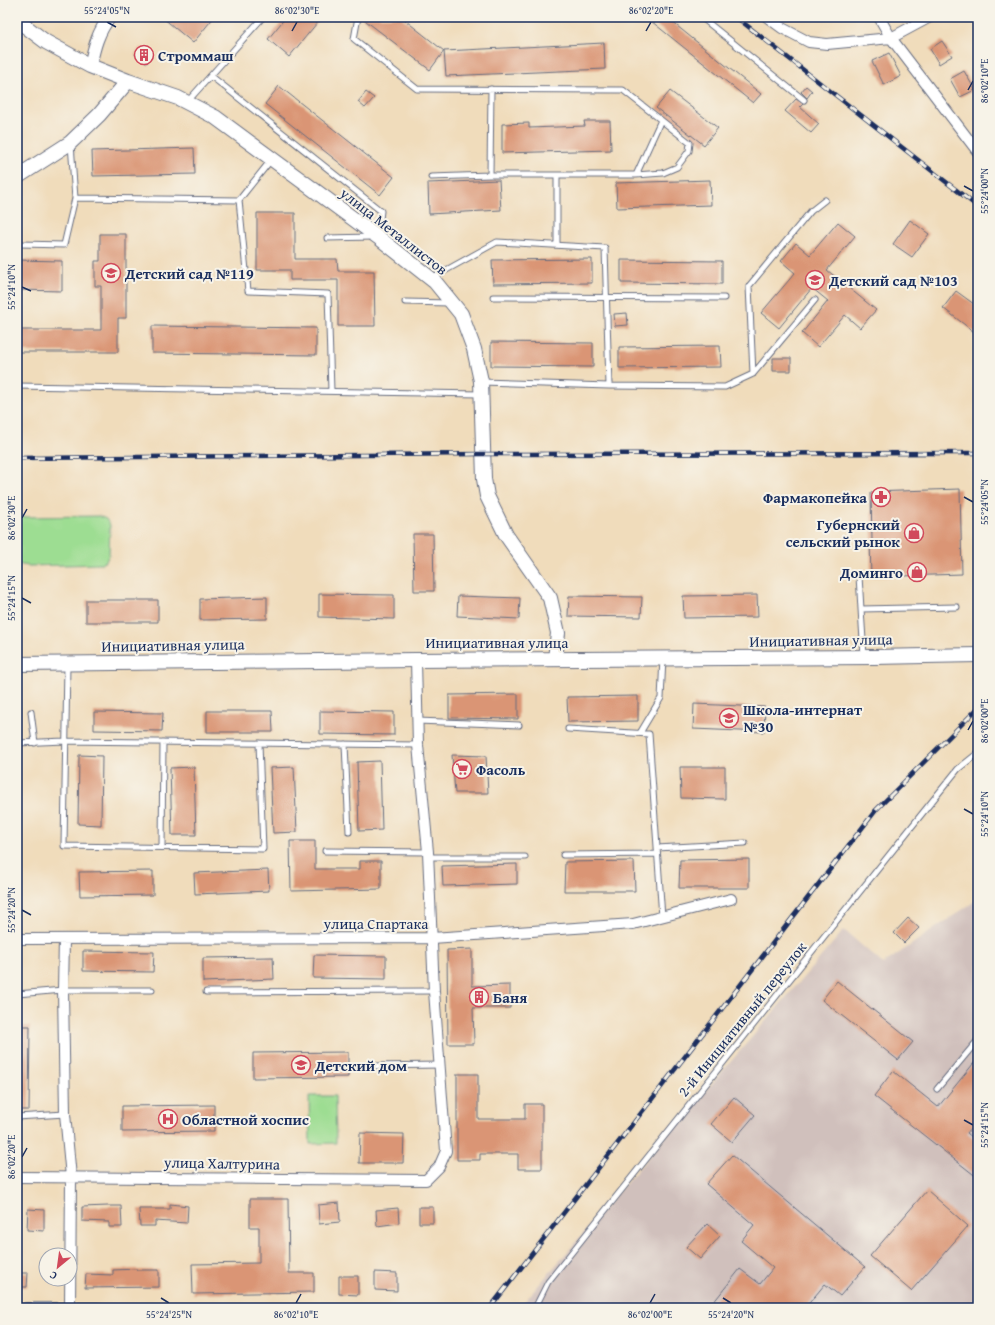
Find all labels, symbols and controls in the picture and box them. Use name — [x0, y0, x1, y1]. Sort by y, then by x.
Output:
text: 55°24'05"N — [84, 3, 130, 18]
text: 86°02'30"E — [275, 3, 319, 18]
text: 86°02'20"E — [629, 3, 673, 18]
building icon: Строммаш — [133, 44, 155, 66]
place label: Строммаш — [158, 45, 234, 66]
text: 86°02'10"E — [977, 59, 992, 103]
text: 55°24'00"N — [977, 168, 992, 214]
street label: улица Металлистов — [335, 182, 452, 280]
school or university icon: Детский сад №119 — [100, 262, 122, 284]
place label: Детский сад №119 — [124, 263, 254, 284]
text: 55°24'10"N — [4, 264, 19, 310]
school or university icon: Детский сад №103 — [804, 269, 826, 291]
place label: Детский сад №103 — [828, 270, 958, 291]
text: 55°24'05"N — [977, 479, 992, 525]
pharmacy icon: Фармакопейка — [870, 486, 892, 508]
place label: Фармакопейка — [763, 487, 867, 508]
text: 86°02'30"E — [4, 496, 19, 540]
place label: Губернский сельский рынок — [786, 514, 901, 552]
shop icon: Губернский сельский рынок — [903, 522, 925, 544]
shop icon: Доминго — [906, 561, 928, 583]
place label: Доминго — [839, 562, 903, 583]
text: 55°24'15"N — [4, 575, 19, 621]
street label: Инициативная улица — [749, 628, 894, 652]
street label: Инициативная улица — [425, 632, 569, 653]
street label: Инициативная улица — [101, 633, 246, 657]
place label: Школа-интернат №30 — [743, 699, 863, 737]
text: 86°02'00"E — [977, 699, 992, 743]
school or university icon: Школа-интернат №30 — [718, 707, 740, 729]
supermarket icon: Фасоль — [451, 758, 473, 780]
place label: Фасоль — [476, 759, 526, 780]
text: 55°24'10"N — [977, 791, 992, 837]
text: 55°24'20"N — [4, 887, 19, 933]
street label: улица Спартака — [322, 913, 429, 934]
street label: 2-й Инициативный переулок — [673, 937, 811, 1101]
building icon: Баня — [468, 986, 490, 1008]
place label: Баня — [493, 987, 527, 1008]
school or university icon: Детский дом — [290, 1054, 312, 1076]
place label: Детский дом — [314, 1055, 407, 1076]
text: 55°24'15"N — [977, 1102, 992, 1148]
hospital icon: Областной хоспис — [157, 1108, 179, 1130]
place label: Областной хоспис — [182, 1109, 309, 1130]
text: 86°02'20"E — [4, 1135, 19, 1179]
street label: улица Халтурина — [163, 1151, 281, 1175]
north arrow — [38, 1247, 78, 1287]
text: С — [47, 1267, 60, 1284]
text: 55°24'25"N — [146, 1307, 192, 1322]
text: 86°02'10"E — [274, 1307, 318, 1322]
text: 86°02'00"E — [628, 1307, 672, 1322]
text: 55°24'20"N — [708, 1307, 754, 1322]

